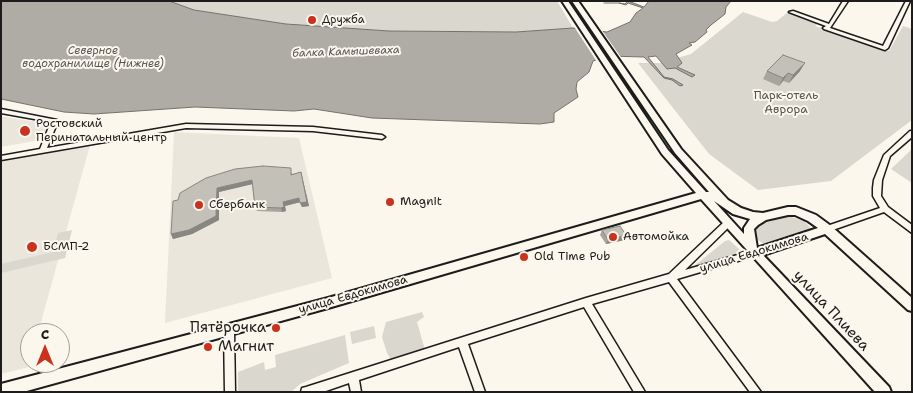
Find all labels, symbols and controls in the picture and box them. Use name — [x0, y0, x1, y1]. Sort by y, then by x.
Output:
place label: Дружба — [322, 13, 365, 27]
marker: Дружба — [306, 14, 318, 26]
water label: Северное водохранилище (Нижнее) — [22, 44, 164, 70]
water label: балка Камышеваха — [292, 44, 400, 60]
park label: Парк-отель Аврора — [754, 89, 818, 117]
place label: Ростовский Перинатальный центр — [36, 117, 167, 145]
marker: Ростовский Перинатальный центр — [18, 124, 32, 138]
place label: Magnit — [400, 195, 442, 209]
marker: Magnit — [384, 196, 396, 208]
place label: Сбербанк — [209, 198, 265, 212]
marker: Сбербанк — [193, 199, 205, 211]
place label: Автомойка — [623, 230, 689, 244]
street label: улица Евдокимова — [698, 230, 810, 276]
marker: Автомойка — [607, 231, 619, 243]
marker: БСМП-2 — [25, 240, 39, 254]
place label: БСМП-2 — [43, 240, 90, 254]
place label: Old Time Pub — [534, 250, 610, 264]
marker: Old Time Pub — [518, 251, 530, 263]
street label: улица Плиева — [789, 267, 873, 355]
street label: улица Евдокимова — [297, 273, 409, 317]
place label: Пятёрочка — [190, 319, 266, 337]
marker: Пятёрочка — [270, 322, 282, 334]
north arrow — [20, 323, 70, 373]
text: С — [41, 325, 49, 343]
place label: Магнит — [218, 338, 274, 356]
marker: Магнит — [202, 341, 214, 353]

